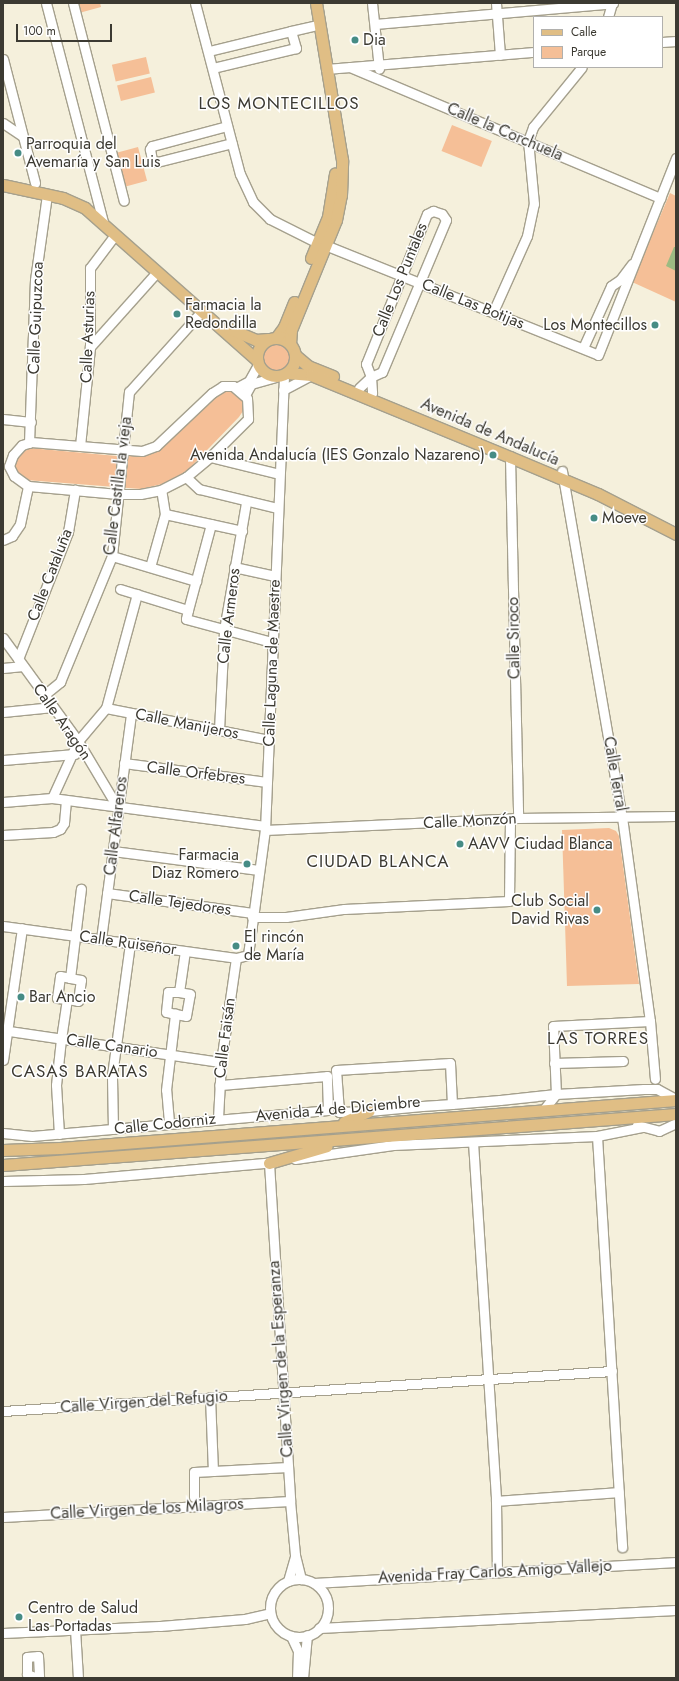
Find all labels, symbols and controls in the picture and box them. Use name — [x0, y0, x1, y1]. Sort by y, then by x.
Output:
scale bar — [18, 16, 114, 42]
legend — [533, 16, 663, 68]
text: 100 m — [23, 22, 56, 40]
text: Calle — [571, 23, 597, 41]
place label: Dia — [363, 30, 386, 50]
marker: Dia — [350, 35, 360, 45]
text: Parque — [571, 43, 606, 61]
district label: LOS MONTECILLOS — [199, 94, 359, 114]
street label: Calle la Corchuela — [444, 99, 566, 165]
place label: Parroquia del Avemaría y San Luis — [26, 134, 161, 172]
marker: Parroquia del Avemaría y San Luis — [13, 148, 23, 158]
street label: Calle Los Puntales — [368, 220, 432, 340]
street label: Calle Guipuzcoa — [24, 261, 48, 375]
street label: Calle Las Botijas — [419, 275, 527, 333]
street label: Calle Asturias — [77, 291, 99, 383]
place label: Farmacia la Redondilla — [185, 295, 262, 333]
marker: Farmacia la Redondilla — [172, 309, 182, 319]
place label: Los Montecillos — [543, 315, 647, 335]
marker: Los Montecillos — [650, 320, 660, 330]
street label: Avenida de Andalucía — [418, 394, 562, 470]
street label: Calle Castilla la vieja — [100, 416, 136, 556]
place label: Avenida Andalucía (IES Gonzalo Nazareno) — [190, 445, 485, 465]
marker: Avenida Andalucía (IES Gonzalo Nazareno) — [488, 450, 498, 460]
place label: Moeve — [602, 508, 647, 528]
marker: Moeve — [589, 513, 599, 523]
street label: Calle Cataluña — [24, 526, 76, 624]
street label: Calle Armeros — [214, 567, 244, 665]
street label: Calle Laguna de Maestre — [259, 579, 285, 747]
street label: Calle Siroco — [504, 597, 524, 679]
street label: Calle Aragón — [29, 680, 95, 764]
street label: Calle Manijeros — [134, 705, 240, 743]
street label: Calle Terral — [599, 735, 631, 813]
street label: Calle Orfebres — [146, 757, 246, 789]
street label: Calle Alfareros — [100, 775, 132, 877]
street label: Calle Monzón — [423, 809, 517, 833]
place label: AAVV Ciudad Blanca — [468, 834, 613, 854]
marker: AAVV Ciudad Blanca — [455, 839, 465, 849]
place label: Farmacia Diaz Romero — [152, 845, 239, 883]
district label: CIUDAD BLANCA — [306, 852, 450, 872]
marker: Farmacia Diaz Romero — [242, 859, 252, 869]
street label: Calle Tejedores — [128, 886, 232, 920]
place label: Club Social David Rivas — [511, 891, 589, 929]
marker: Club Social David Rivas — [592, 905, 602, 915]
street label: Calle Ruiseñor — [78, 927, 178, 959]
place label: El rincón de María — [244, 927, 304, 965]
marker: El rincón de María — [231, 941, 241, 951]
place label: Bar Ancio — [29, 987, 95, 1007]
marker: Bar Ancio — [16, 992, 26, 1002]
street label: Calle Faisán — [211, 997, 239, 1079]
district label: LAS TORRES — [547, 1029, 649, 1049]
street label: Calle Canario — [65, 1030, 159, 1062]
district label: CASAS BARATAS — [11, 1062, 149, 1082]
street label: Avenida 4 de Diciembre — [255, 1092, 421, 1126]
street label: Calle Codorniz — [113, 1109, 217, 1139]
street label: Calle Virgen de la Esperanza — [265, 1260, 297, 1458]
street label: Calle Virgen del Refugio — [60, 1387, 228, 1417]
street label: Calle Virgen de los Milagros — [50, 1494, 244, 1524]
street label: Avenida Fray Carlos Amigo Vallejo — [378, 1556, 612, 1588]
place label: Centro de Salud Las Portadas — [28, 1598, 138, 1636]
marker: Centro de Salud Las Portadas — [13, 1611, 25, 1623]

